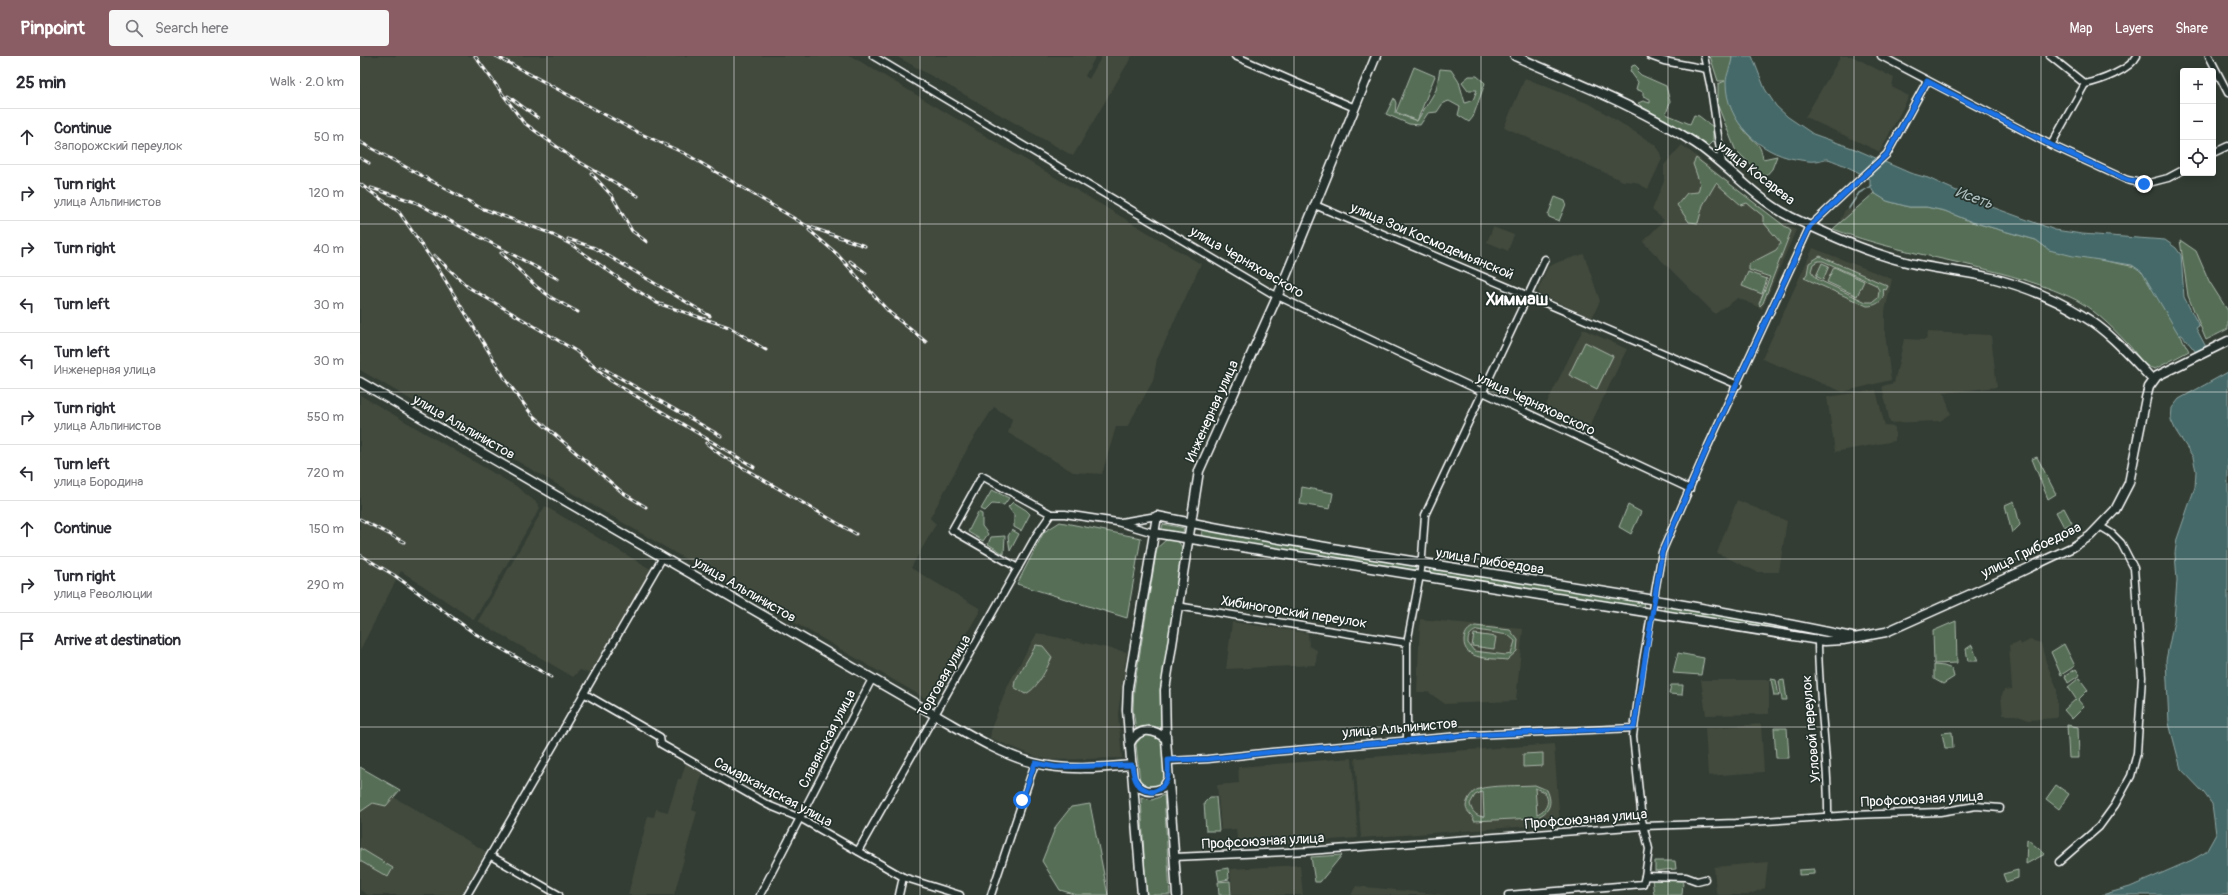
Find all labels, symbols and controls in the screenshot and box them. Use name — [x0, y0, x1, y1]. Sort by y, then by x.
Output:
search box — [109, 10, 389, 46]
text: Pinpoint — [20, 16, 85, 40]
icon: search — [123, 17, 145, 39]
text: Search here — [155, 19, 228, 38]
text: Map — [2070, 20, 2093, 37]
text: Layers — [2115, 20, 2153, 37]
text: Share — [2175, 20, 2208, 37]
map controls — [2180, 68, 2216, 176]
button: + — [2180, 68, 2216, 104]
text: 25 min — [16, 72, 66, 93]
text: Walk · 2.0 km — [270, 74, 344, 90]
button: − — [2180, 104, 2216, 140]
text: Continue — [54, 119, 112, 138]
icon: ahead — [16, 126, 38, 148]
text: 50 m — [314, 129, 344, 145]
street label: улица Косарева — [1713, 137, 1798, 209]
text: Запорожский переулок — [54, 138, 183, 154]
button: locate — [2180, 140, 2216, 176]
text: Turn right — [54, 175, 115, 194]
route end — [2135, 175, 2153, 193]
icon: right — [16, 182, 38, 204]
water label: Исеть — [1953, 182, 1995, 214]
text: 120 m — [308, 185, 344, 201]
text: улица Альпинистов — [54, 194, 161, 210]
street label: улица Зои Космодемьянской — [1347, 198, 1516, 283]
street label: улица Черняховского — [1186, 222, 1307, 302]
icon: right — [16, 238, 38, 260]
text: Turn right — [54, 239, 115, 258]
text: 40 m — [313, 241, 344, 257]
district label: Химмаш — [1486, 288, 1549, 311]
icon: left — [16, 294, 38, 316]
text: Turn left — [54, 295, 110, 314]
text: 30 m — [314, 297, 344, 313]
text: Turn left — [54, 343, 110, 362]
icon: left — [16, 350, 38, 372]
text: 30 m — [314, 353, 344, 369]
street label: Инженерная улица — [1182, 357, 1242, 465]
text: Инженерная улица — [54, 362, 156, 378]
street label: улица Черняховского — [1473, 369, 1598, 439]
street label: улица Альпинистов — [409, 390, 518, 463]
text: Turn right — [54, 399, 115, 418]
icon: right — [16, 406, 38, 428]
text: 550 m — [307, 409, 344, 425]
text: улица Альпинистов — [54, 418, 161, 434]
text: Turn left — [54, 455, 110, 474]
icon: left — [16, 462, 38, 484]
text: 720 m — [307, 465, 344, 481]
text: улица Бородина — [54, 474, 143, 490]
icon: ahead — [16, 518, 38, 540]
street label: улица Грибоедова — [1977, 518, 2084, 582]
text: Continue — [54, 519, 112, 538]
text: 150 m — [309, 521, 344, 537]
street label: улица Грибоедова — [1434, 544, 1545, 578]
street label: улица Альпинистов — [690, 553, 799, 626]
text: Turn right — [54, 567, 115, 586]
icon: right — [16, 574, 38, 596]
text: 290 m — [307, 577, 344, 593]
text: улица Революции — [54, 586, 152, 602]
street label: Хибиногорский переулок — [1220, 592, 1368, 632]
icon: arrive — [16, 630, 38, 652]
text: Arrive at destination — [54, 631, 181, 650]
street label: Торговая улица — [914, 632, 974, 720]
street label: Угловой переулок — [1798, 675, 1824, 783]
street label: Славянская улица — [795, 687, 859, 791]
street label: улица Альпинистов — [1341, 714, 1458, 742]
street label: Самаркандская улица — [711, 754, 835, 830]
street label: Профсоюзная улица — [1860, 787, 1984, 811]
route start — [1013, 791, 1031, 809]
street label: Профсоюзная улица — [1524, 805, 1648, 833]
street label: Профсоюзная улица — [1201, 829, 1325, 853]

